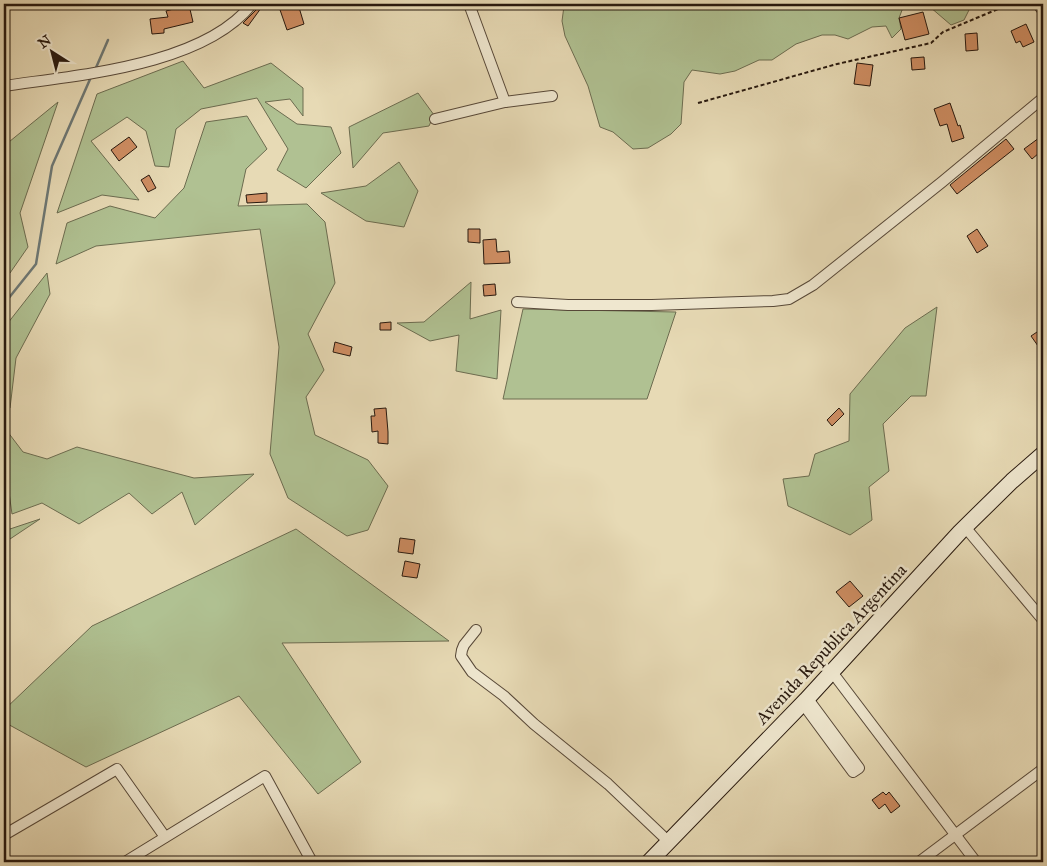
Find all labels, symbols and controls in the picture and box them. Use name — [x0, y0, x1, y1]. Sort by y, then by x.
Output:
north arrow — [28, 28, 78, 78]
text: N — [35, 31, 55, 52]
street label: Avenida Republica Argentina — [750, 559, 912, 730]

